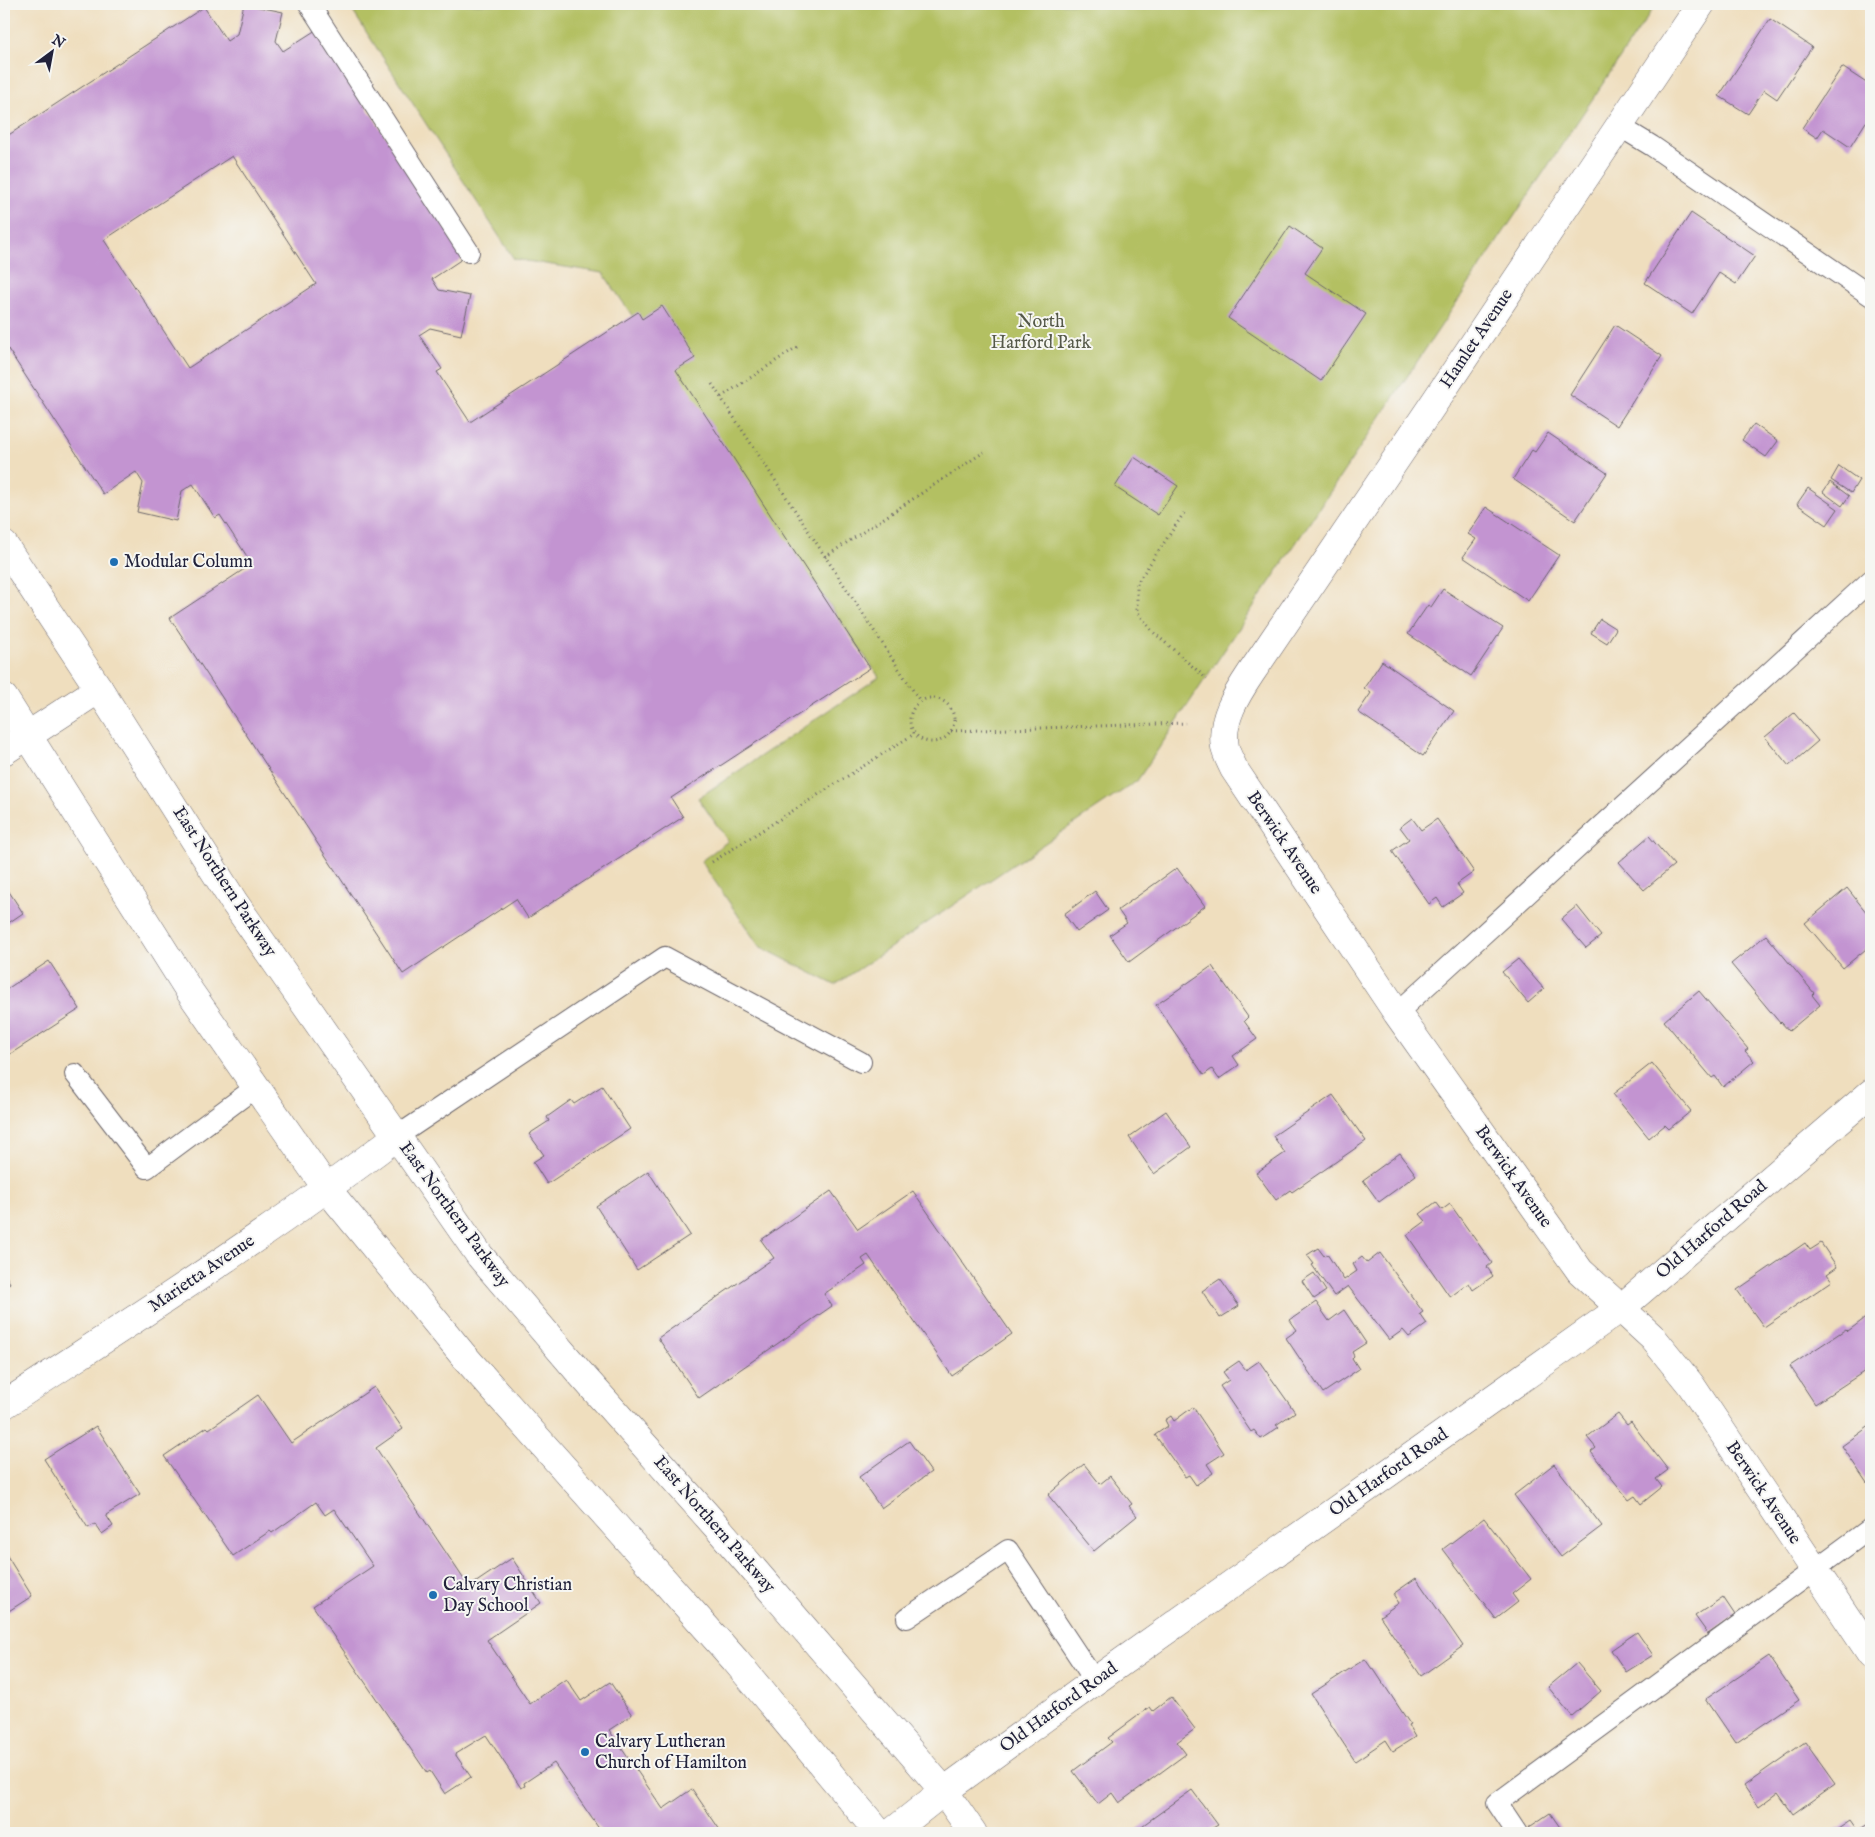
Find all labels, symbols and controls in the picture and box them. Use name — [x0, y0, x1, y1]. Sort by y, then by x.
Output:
north arrow — [28, 28, 78, 78]
text: N — [48, 30, 68, 53]
street label: Hamlet Avenue — [1435, 285, 1519, 393]
park label: North Harford Park — [991, 311, 1092, 355]
place label: Modular Column — [124, 551, 253, 574]
marker: Modular Column — [108, 556, 120, 568]
street label: Berwick Avenue — [1241, 787, 1327, 899]
street label: East Northern Parkway — [167, 803, 281, 962]
street label: Berwick Avenue — [1469, 1121, 1557, 1233]
street label: East Northern Parkway — [393, 1138, 515, 1292]
street label: Old Harford Road — [1652, 1175, 1773, 1285]
street label: Marietta Avenue — [144, 1230, 260, 1318]
street label: Old Harford Road — [1325, 1423, 1453, 1523]
street label: Berwick Avenue — [1720, 1437, 1806, 1549]
street label: East Northern Parkway — [648, 1452, 780, 1598]
place label: Calvary Christian Day School — [443, 1574, 572, 1618]
marker: Calvary Christian Day School — [427, 1589, 439, 1601]
street label: Old Harford Road — [996, 1657, 1123, 1758]
place label: Calvary Lutheran Church of Hamilton — [595, 1731, 747, 1775]
marker: Calvary Lutheran Church of Hamilton — [579, 1746, 591, 1758]

